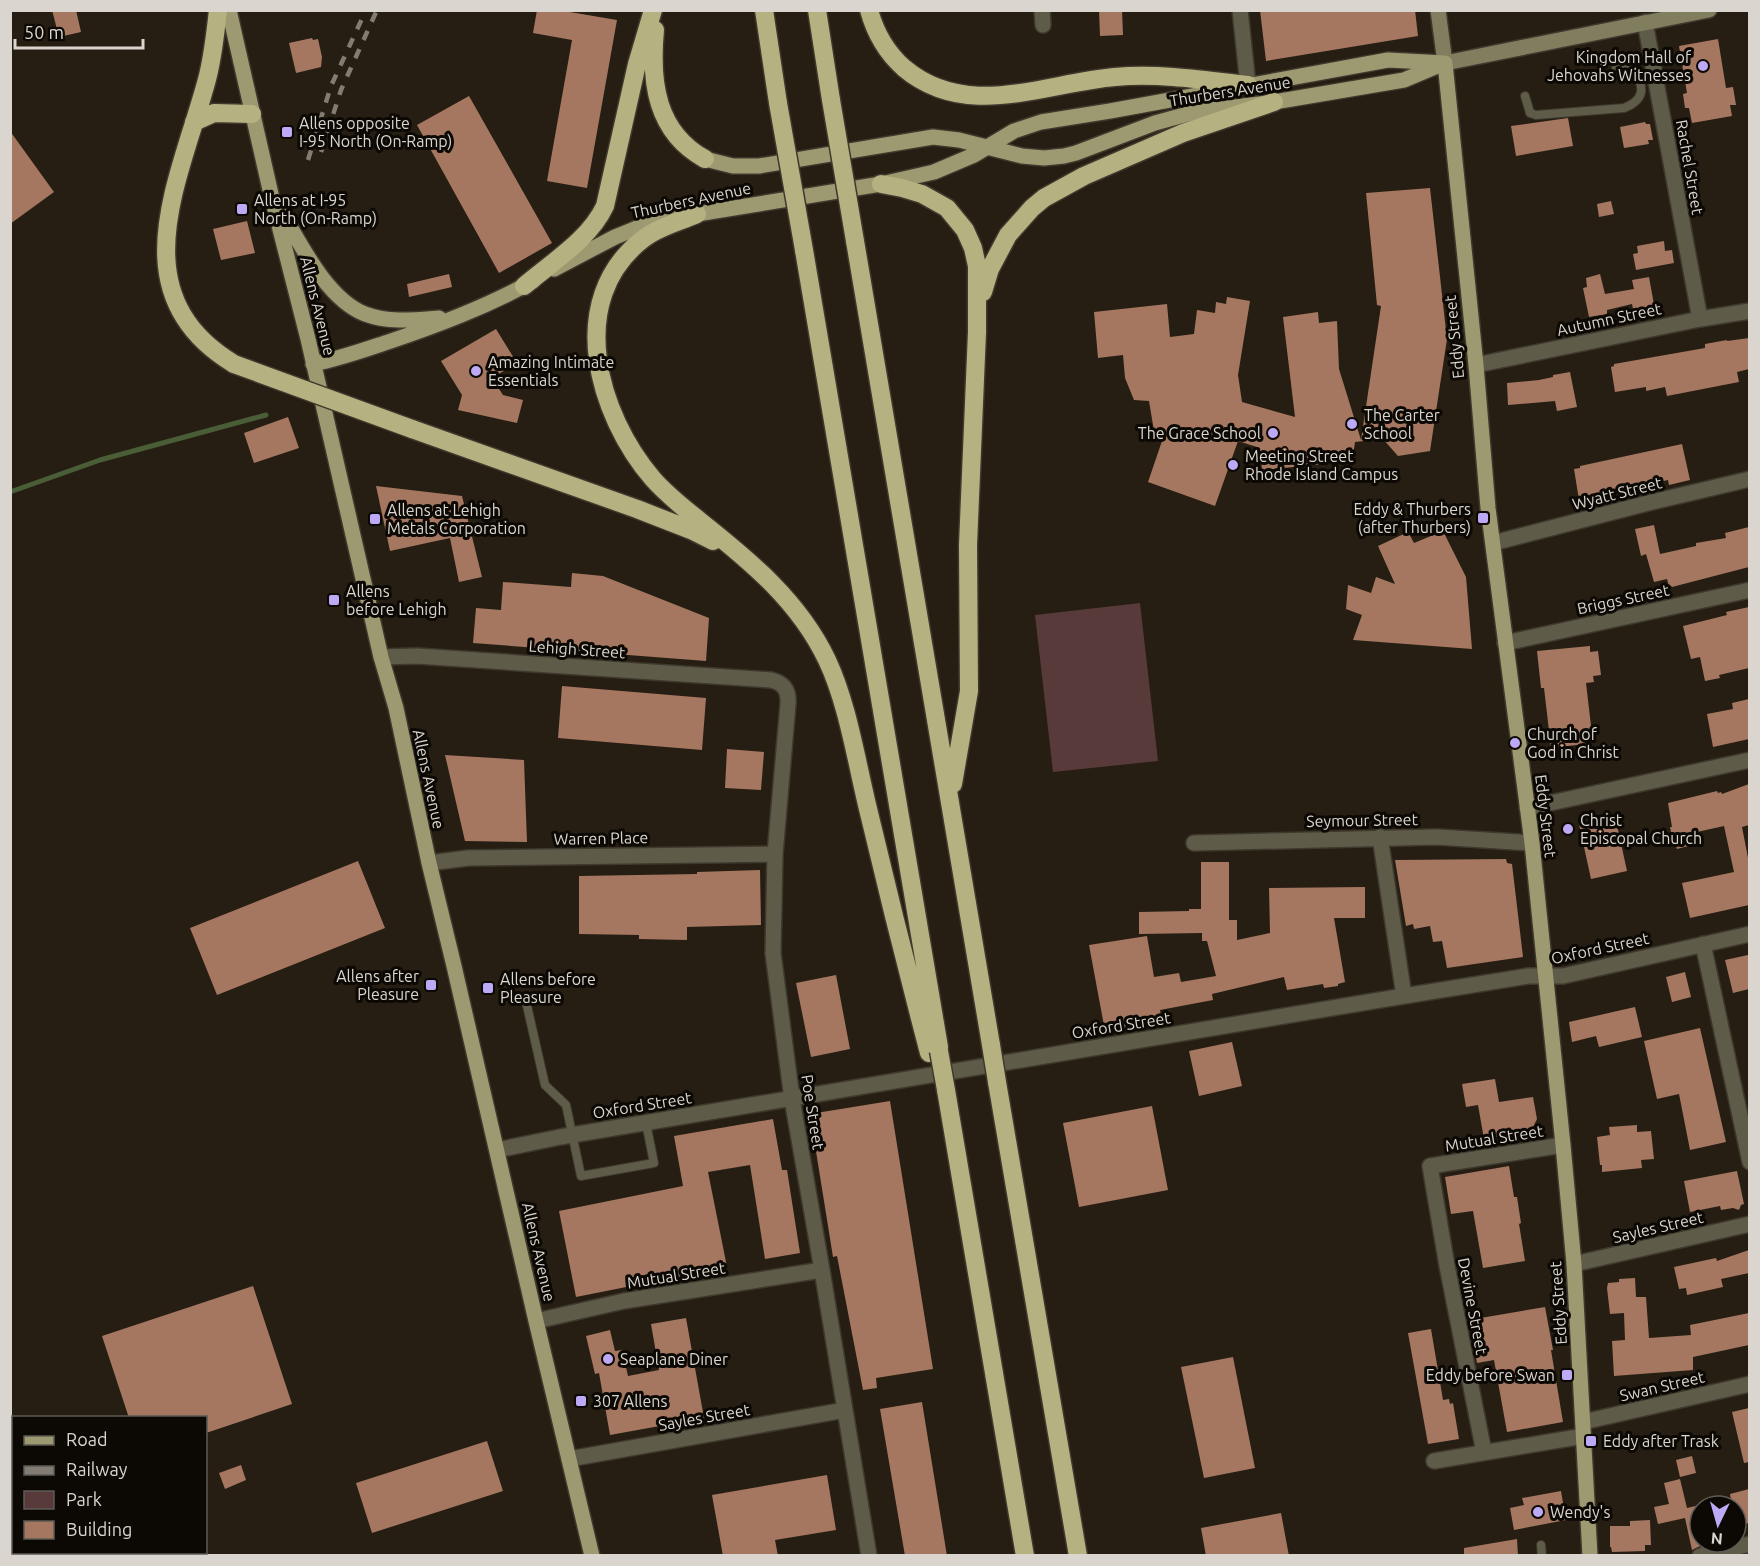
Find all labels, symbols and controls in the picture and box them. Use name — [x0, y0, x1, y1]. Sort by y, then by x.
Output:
scale bar — [15, 12, 142, 50]
text: 50 m — [24, 22, 64, 42]
place label: Kingdom Hall of Jehovahs Witnesses — [1547, 48, 1692, 84]
marker: Kingdom Hall of Jehovahs Witnesses — [1696, 59, 1710, 73]
street label: Thurbers Avenue — [1168, 73, 1292, 109]
place label: Allens opposite I-95 North (On-Ramp) — [299, 114, 452, 151]
street label: Rachel Street — [1673, 118, 1707, 217]
marker: Allens opposite I-95 North (On-Ramp) — [280, 125, 294, 139]
street label: Thurbers Avenue — [629, 179, 753, 221]
place label: Allens at I-95 North (On-Ramp) — [254, 191, 377, 228]
marker: Allens at I-95 North (On-Ramp) — [235, 202, 249, 216]
street label: Allens Avenue — [297, 255, 339, 357]
street label: Eddy Street — [1441, 294, 1467, 380]
street label: Autumn Street — [1555, 299, 1664, 339]
place label: Amazing Intimate Essentials — [488, 353, 614, 389]
marker: Amazing Intimate Essentials — [469, 364, 483, 378]
place label: The Carter School — [1364, 406, 1440, 442]
marker: The Carter School — [1345, 417, 1359, 431]
place label: The Grace School — [1138, 424, 1261, 442]
marker: The Grace School — [1266, 426, 1280, 440]
place label: Meeting Street Rhode Island Campus — [1245, 447, 1398, 483]
marker: Meeting Street Rhode Island Campus — [1226, 458, 1240, 472]
street label: Wyatt Street — [1570, 473, 1664, 513]
place label: Eddy & Thurbers (after Thurbers) — [1354, 500, 1471, 537]
place label: Allens at Lehigh Metals Corporation — [387, 501, 526, 537]
marker: Eddy & Thurbers (after Thurbers) — [1476, 511, 1490, 525]
marker: Allens at Lehigh Metals Corporation — [368, 512, 382, 526]
street label: Briggs Street — [1575, 580, 1671, 618]
place label: Allens before Lehigh — [346, 582, 447, 618]
marker: Allens before Lehigh — [327, 593, 341, 607]
street label: Lehigh Street — [528, 637, 627, 661]
place label: Church of God in Christ — [1527, 725, 1620, 761]
street label: Allens Avenue — [410, 728, 448, 830]
marker: Church of God in Christ — [1508, 736, 1522, 750]
street label: Eddy Street — [1532, 773, 1560, 859]
street label: Seymour Street — [1306, 810, 1419, 830]
place label: Christ Episcopal Church — [1580, 811, 1702, 847]
marker: Christ Episcopal Church — [1561, 822, 1575, 836]
street label: Warren Place — [553, 828, 649, 848]
street label: Oxford Street — [1549, 929, 1651, 967]
place label: Allens after Pleasure — [336, 967, 419, 1003]
place label: Allens before Pleasure — [500, 970, 596, 1006]
marker: Allens after Pleasure — [424, 978, 438, 992]
marker: Allens before Pleasure — [481, 981, 495, 995]
street label: Oxford Street — [1070, 1008, 1172, 1042]
street label: Poe Street — [798, 1073, 828, 1152]
street label: Oxford Street — [591, 1088, 693, 1122]
street label: Mutual Street — [1444, 1121, 1545, 1155]
street label: Allens Avenue — [519, 1201, 559, 1303]
street label: Sayles Street — [1611, 1208, 1706, 1246]
street label: Devine Street — [1455, 1256, 1491, 1357]
street label: Mutual Street — [626, 1258, 727, 1292]
street label: Eddy Street — [1546, 1260, 1570, 1345]
place label: Seaplane Diner — [620, 1350, 728, 1368]
marker: Seaplane Diner — [601, 1352, 615, 1366]
place label: Eddy before Swan — [1426, 1366, 1555, 1384]
street label: Swan Street — [1618, 1367, 1707, 1404]
marker: Eddy before Swan — [1560, 1368, 1574, 1382]
place label: 307 Allens — [593, 1392, 667, 1410]
marker: 307 Allens — [574, 1394, 588, 1408]
street label: Sayles Street — [657, 1400, 752, 1434]
legend — [12, 1416, 207, 1554]
text: Road — [66, 1429, 108, 1449]
place label: Eddy after Trask — [1603, 1432, 1719, 1450]
marker: Eddy after Trask — [1584, 1434, 1598, 1448]
text: Railway — [66, 1459, 128, 1479]
text: Park — [66, 1489, 102, 1509]
north arrow — [1688, 1494, 1748, 1554]
place label: Wendy's — [1550, 1503, 1610, 1521]
marker: Wendy's — [1531, 1505, 1545, 1519]
text: Building — [66, 1519, 132, 1539]
text: N — [1710, 1529, 1723, 1548]

